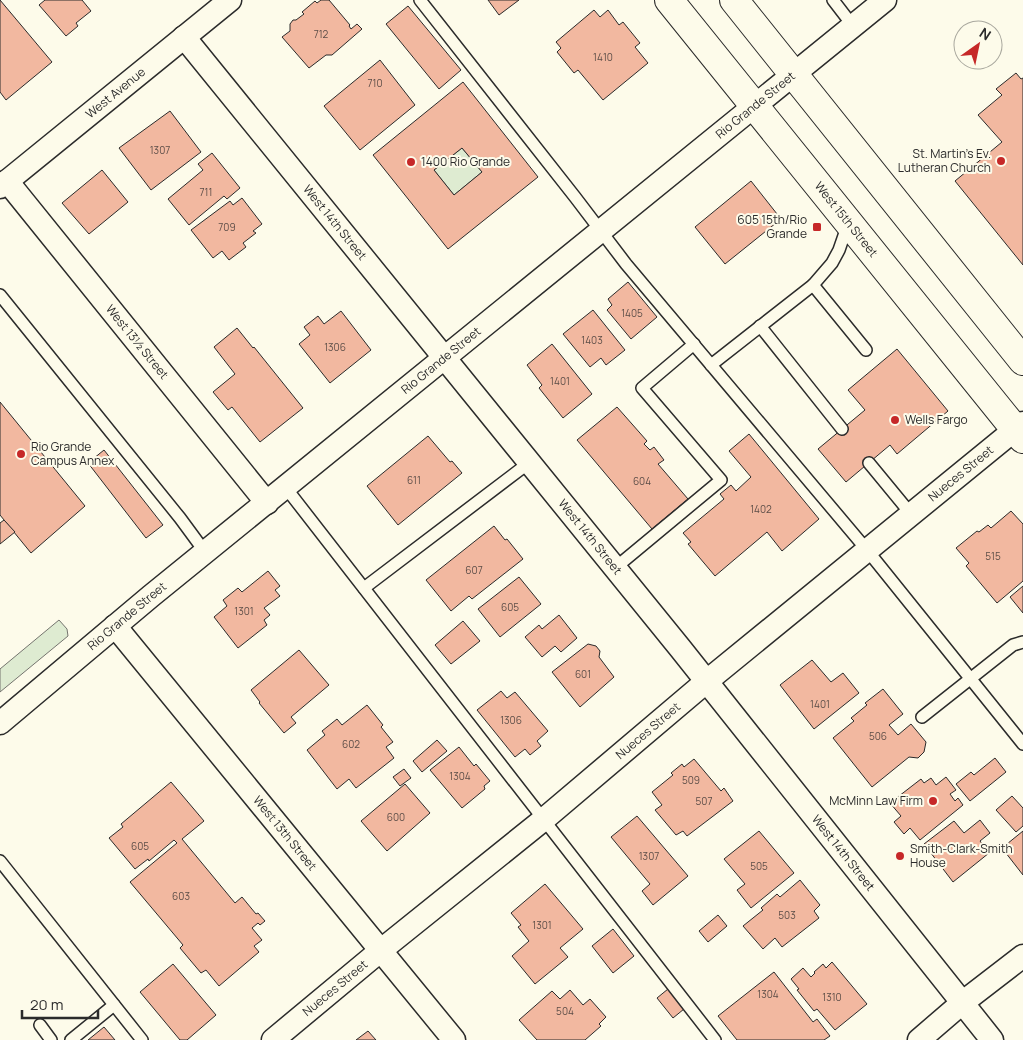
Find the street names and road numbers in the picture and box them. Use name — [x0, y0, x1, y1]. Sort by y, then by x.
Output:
street label: West Avenue — [82, 63, 149, 122]
street label: Rio Grande Street — [712, 67, 799, 142]
street label: West 15th Street — [811, 178, 882, 261]
street label: West 14th Street — [299, 181, 371, 264]
street label: West 13½ Street — [102, 301, 173, 383]
street label: Rio Grande Street — [397, 322, 484, 398]
street label: Nueces Street — [924, 441, 997, 505]
street label: West 14th Street — [555, 495, 626, 578]
street label: Rio Grande Street — [84, 578, 170, 654]
street label: Nueces Street — [612, 698, 684, 763]
street label: West 13th Street — [249, 792, 321, 874]
street label: West 14th Street — [808, 811, 879, 894]
street label: Nueces Street — [299, 956, 371, 1020]

